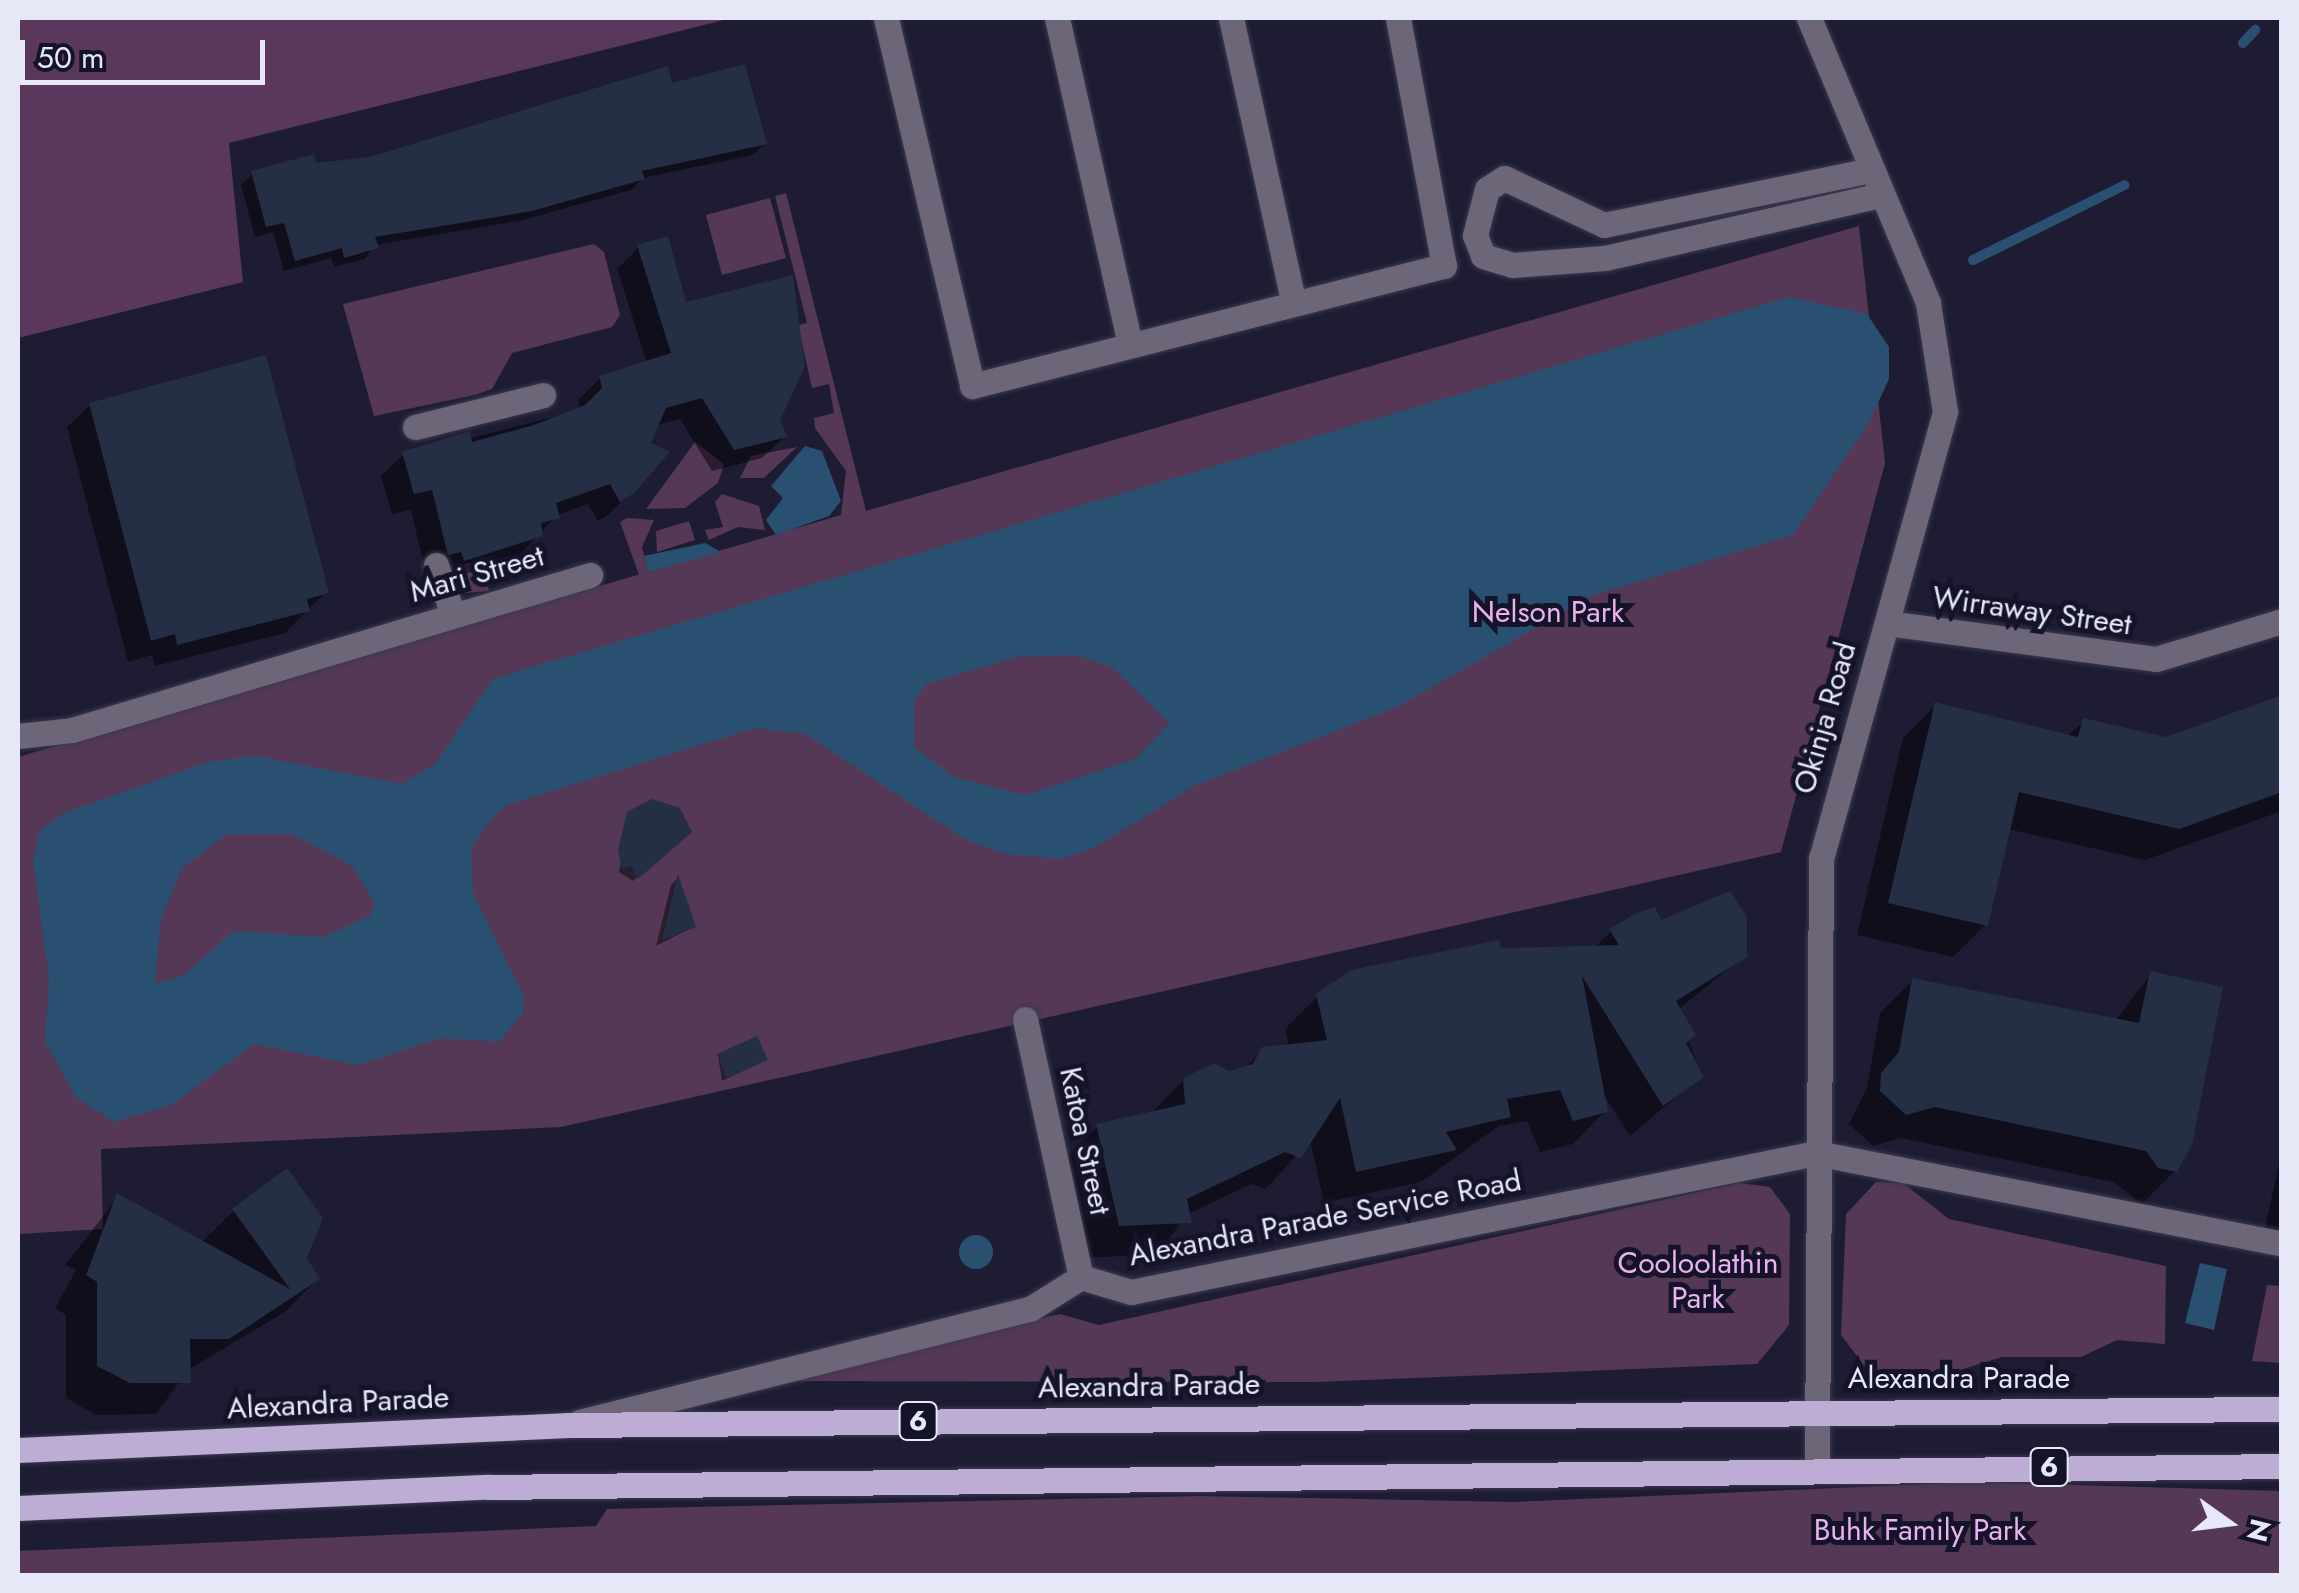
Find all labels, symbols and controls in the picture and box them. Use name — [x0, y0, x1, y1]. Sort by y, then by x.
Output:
scale bar — [25, 20, 270, 82]
text: 50 m — [37, 36, 104, 79]
street label: Mari Street — [406, 538, 548, 610]
street label: Wirraway Street — [1930, 579, 2134, 643]
park label: Nelson Park — [1472, 594, 1624, 630]
street label: Okinja Road — [1786, 638, 1864, 798]
street label: Katoa Street — [1052, 1064, 1118, 1218]
street label: Alexandra Parade Service Road — [1126, 1162, 1524, 1274]
park label: Cooloolathin Park — [1618, 1245, 1778, 1316]
street label: Alexandra Parade — [1848, 1360, 2070, 1396]
street label: Alexandra Parade — [1037, 1366, 1261, 1406]
street label: Alexandra Parade — [226, 1379, 450, 1427]
road number: 6 — [898, 1398, 938, 1444]
road number: 6 — [2029, 1444, 2069, 1490]
north arrow — [2179, 1473, 2279, 1573]
park label: Buhk Family Park — [1814, 1512, 2026, 1548]
text: N — [2236, 1515, 2281, 1546]

